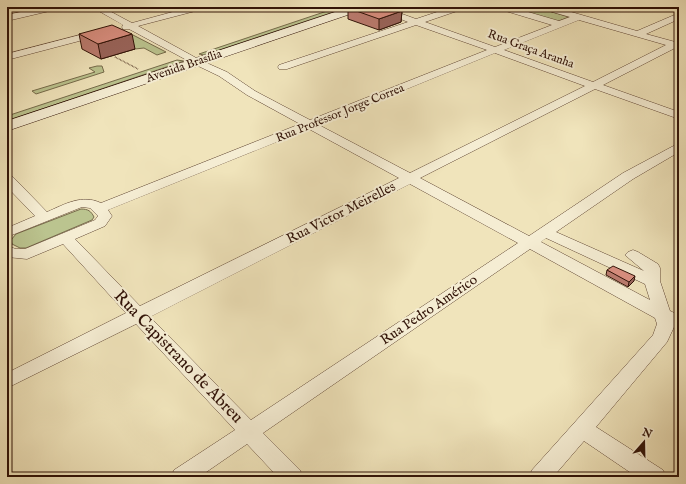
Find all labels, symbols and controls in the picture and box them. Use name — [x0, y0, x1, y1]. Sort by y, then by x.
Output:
street label: Rua Graça Aranha — [486, 26, 577, 72]
street label: Avenida Brasília — [143, 46, 225, 86]
street label: Rua Professor Jorge Correa — [274, 80, 408, 147]
street label: Rua Victor Meirelles — [283, 178, 399, 248]
street label: Rua Pedro Américo — [377, 271, 481, 349]
street label: Rua Capistrano de Abreu — [109, 286, 247, 428]
north arrow — [624, 422, 664, 462]
text: N — [639, 425, 654, 442]

